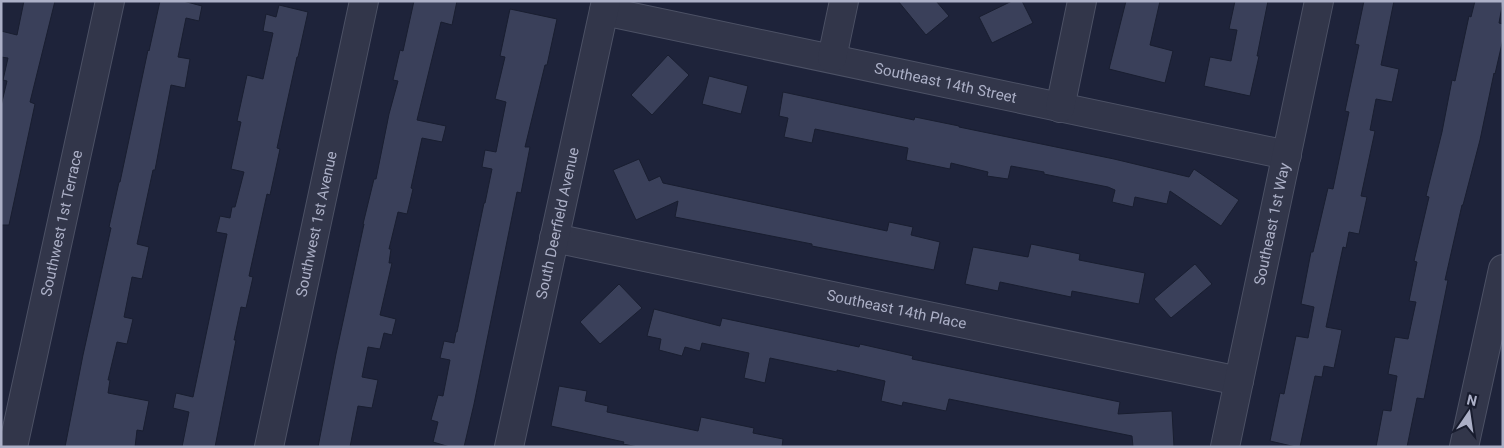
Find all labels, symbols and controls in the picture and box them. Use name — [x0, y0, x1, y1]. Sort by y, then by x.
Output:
street label: Southeast 14th Street — [873, 59, 1018, 107]
street label: South Deerfield Avenue — [532, 146, 583, 301]
street label: Southwest 1st Terrace — [37, 148, 86, 298]
street label: Southwest 1st Avenue — [292, 149, 341, 299]
street label: Southeast 1st Way — [1250, 161, 1294, 287]
street label: Southeast 14th Place — [825, 286, 968, 333]
north arrow — [1444, 388, 1494, 438]
text: N — [1465, 391, 1479, 409]

